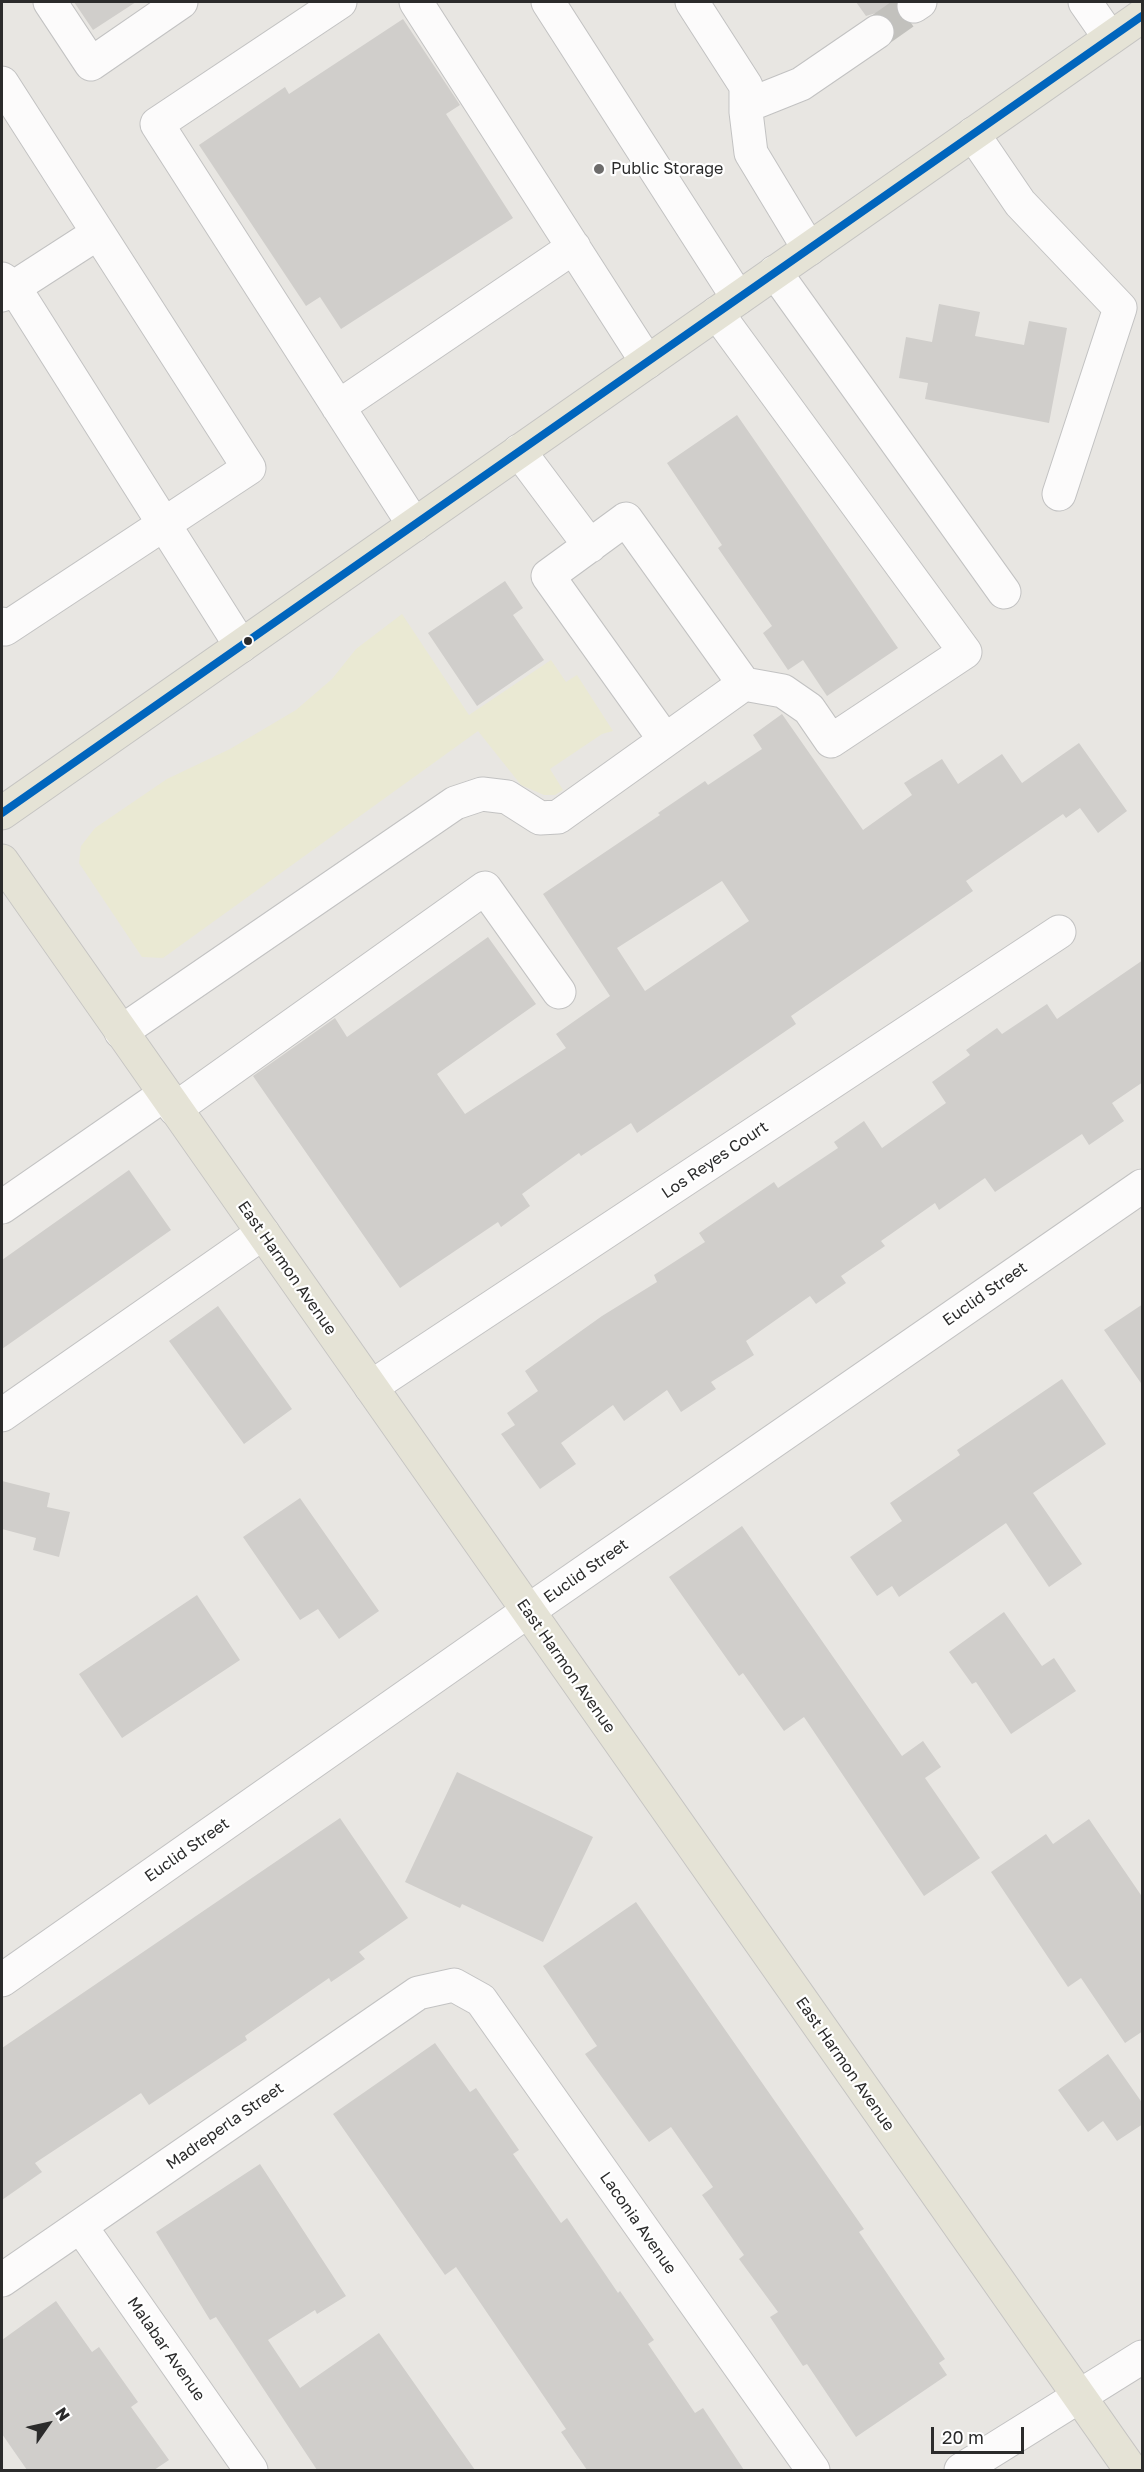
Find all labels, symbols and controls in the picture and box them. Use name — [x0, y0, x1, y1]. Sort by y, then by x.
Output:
place label: Public Storage — [611, 159, 723, 179]
marker: Public Storage — [592, 162, 606, 176]
unlabelled marker — [242, 635, 254, 647]
street label: Los Reyes Court — [658, 1117, 772, 1203]
street label: East Harmon Avenue — [234, 1197, 340, 1339]
street label: Euclid Street — [939, 1258, 1031, 1330]
street label: Euclid Street — [540, 1535, 632, 1607]
street label: East Harmon Avenue — [513, 1595, 619, 1737]
street label: Euclid Street — [141, 1814, 233, 1886]
street label: East Harmon Avenue — [792, 1993, 898, 2135]
street label: Madreperla Street — [163, 2078, 287, 2174]
street label: Laconia Avenue — [596, 2168, 680, 2278]
street label: Malabar Avenue — [123, 2293, 209, 2405]
north arrow — [18, 2394, 78, 2454]
text: N — [51, 2403, 75, 2425]
scale bar — [934, 2415, 1027, 2453]
text: 20 m — [942, 2426, 984, 2448]

